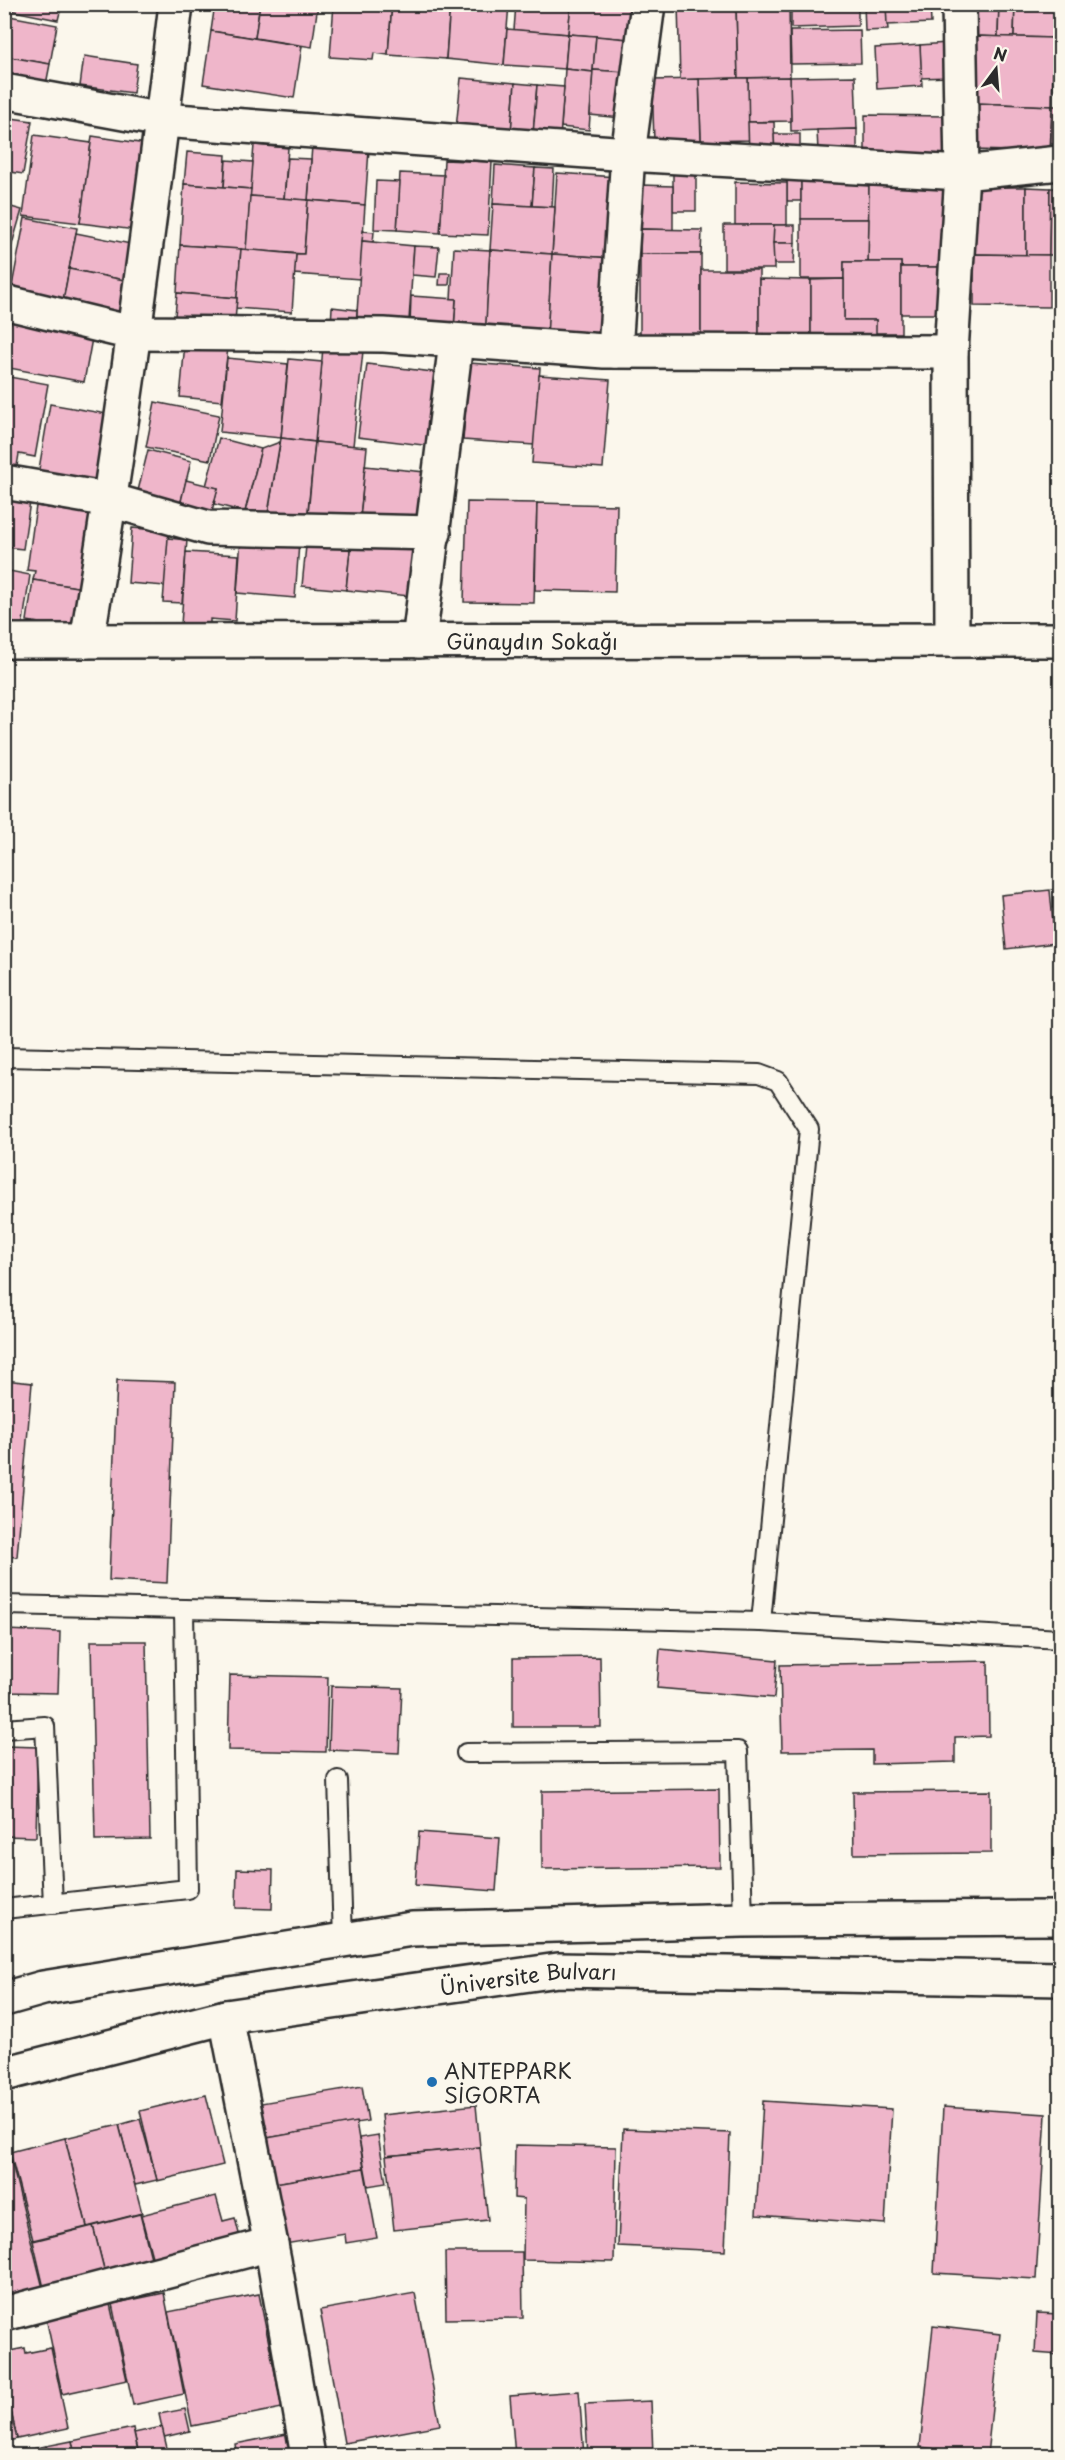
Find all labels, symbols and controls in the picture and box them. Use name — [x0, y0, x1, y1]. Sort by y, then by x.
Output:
north arrow — [966, 39, 1026, 99]
text: N — [991, 40, 1010, 67]
street label: Günaydın Sokağı — [446, 624, 618, 657]
street label: Üniversite Bulvarı — [437, 1954, 617, 2003]
place label: ANTEPPARK SİGORTA — [444, 2054, 572, 2110]
marker: ANTEPPARK SİGORTA — [425, 2075, 439, 2089]

